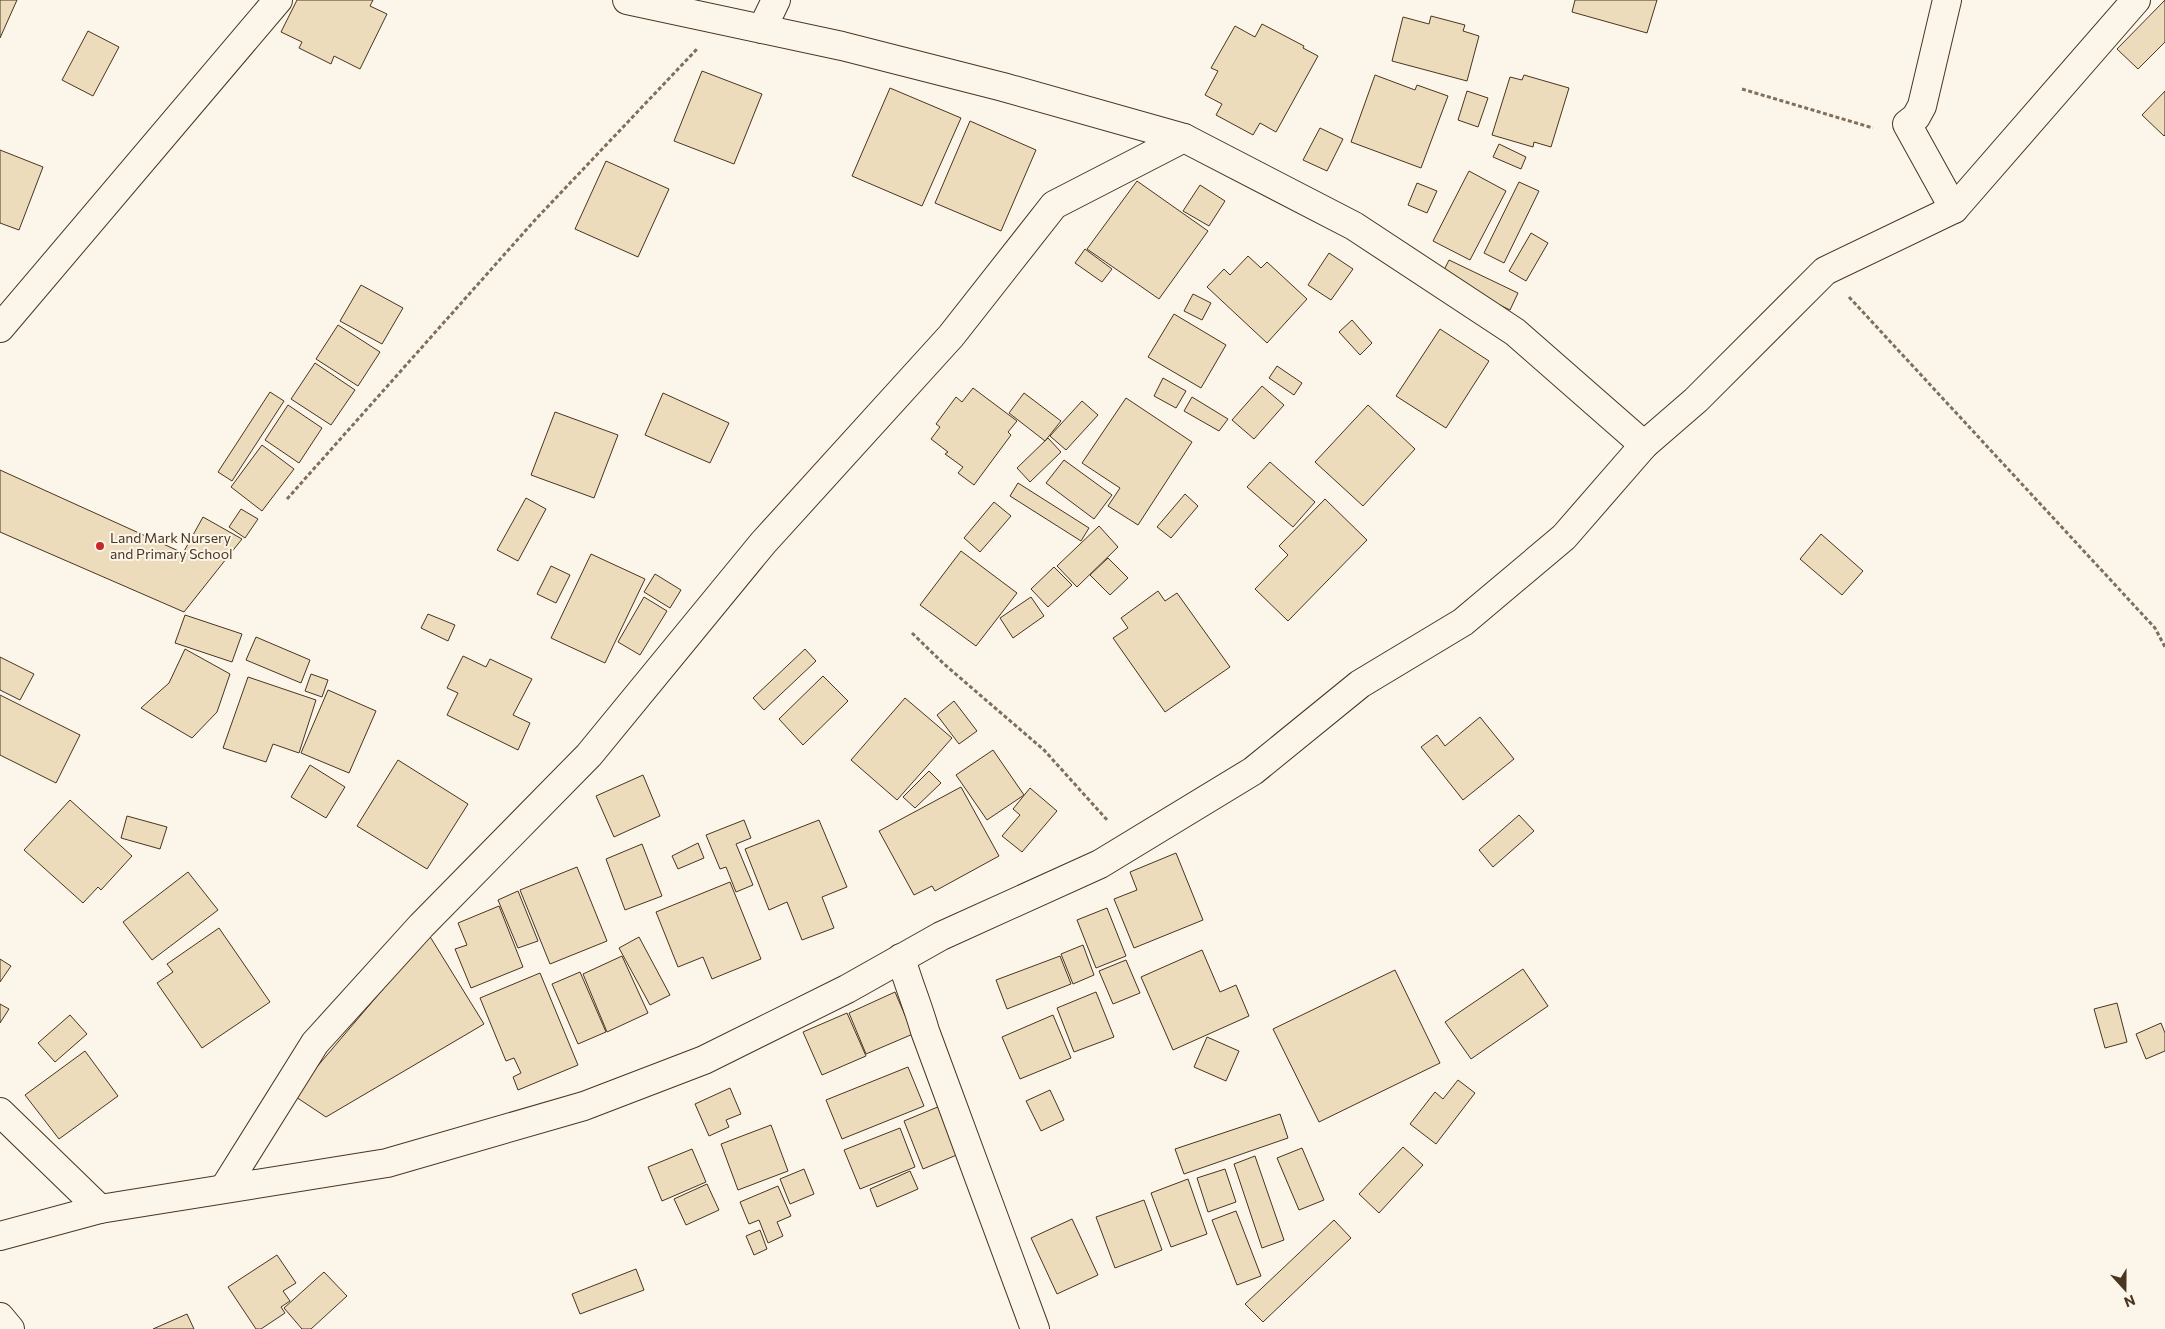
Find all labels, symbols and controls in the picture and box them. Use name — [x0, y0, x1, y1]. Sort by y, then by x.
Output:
place label: Land Mark Nursery and Primary School — [110, 529, 233, 562]
marker: Land Mark Nursery and Primary School — [94, 540, 106, 552]
north arrow — [2100, 1264, 2150, 1314]
text: N — [2122, 1292, 2138, 1311]

